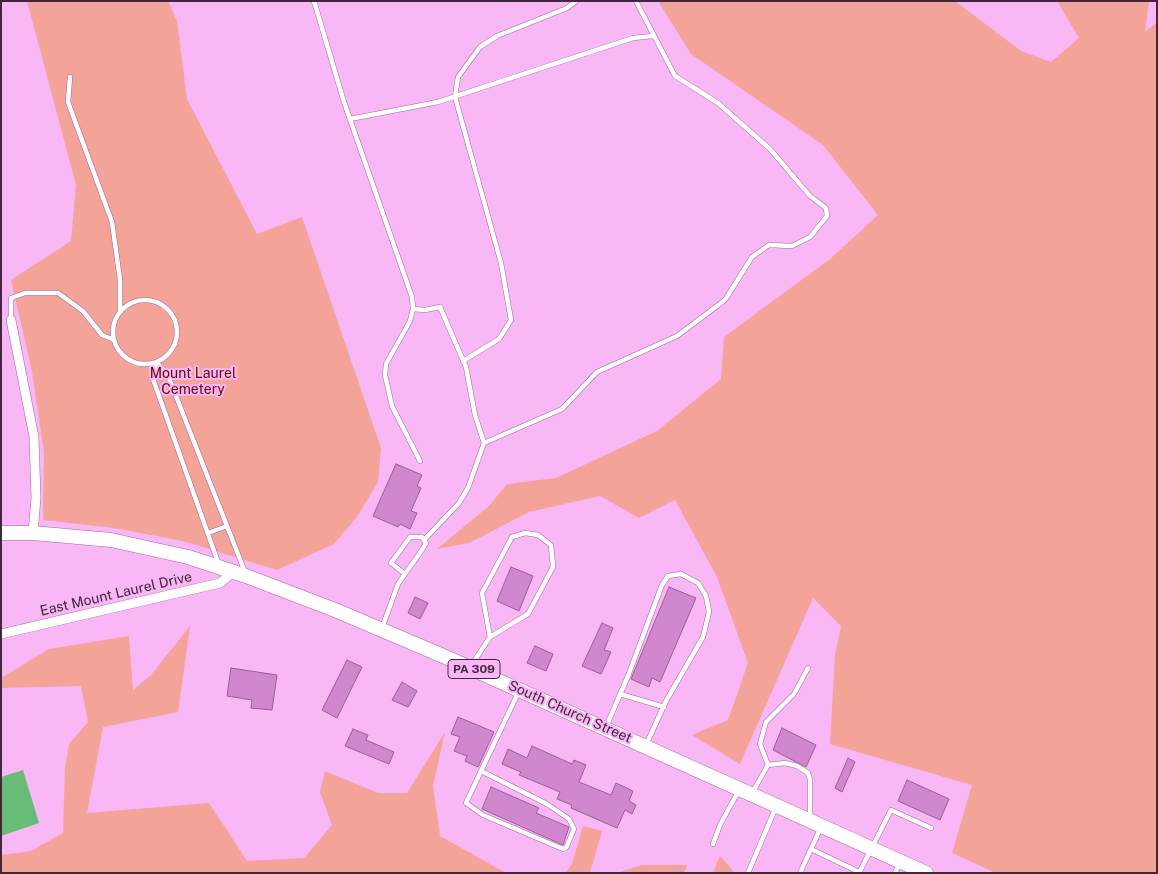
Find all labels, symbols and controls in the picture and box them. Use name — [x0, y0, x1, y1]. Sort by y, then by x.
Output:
park label: Mount Laurel Cemetery — [150, 366, 236, 398]
street label: East Mount Laurel Drive — [38, 568, 194, 620]
road number: PA 309 — [448, 660, 500, 679]
street label: South Church Street — [506, 677, 634, 747]

